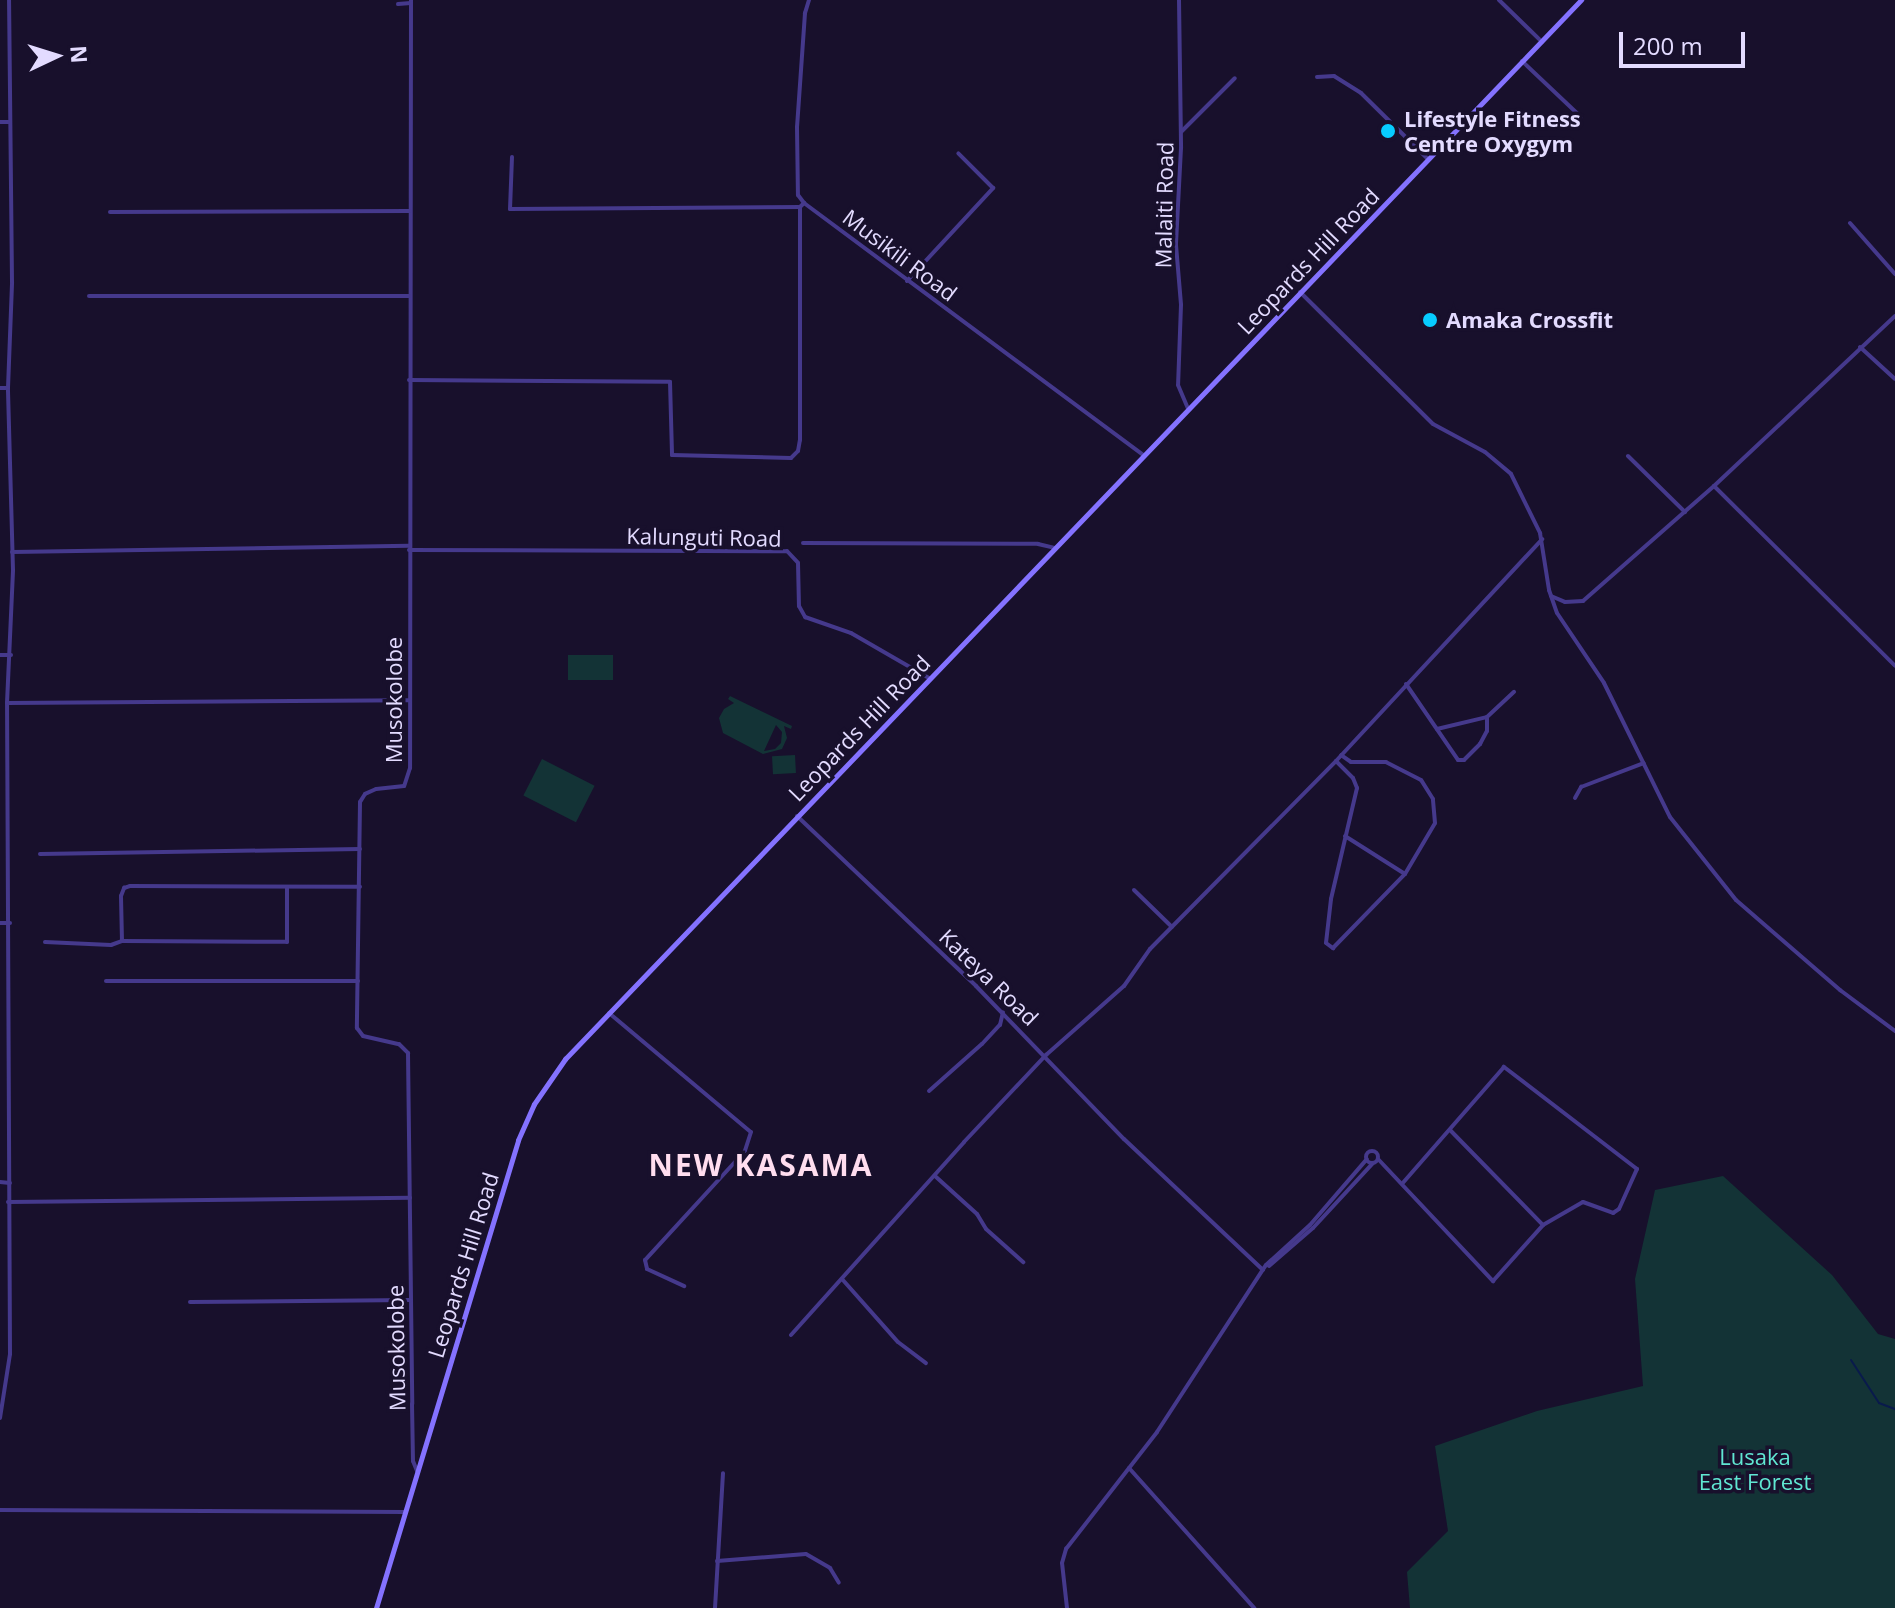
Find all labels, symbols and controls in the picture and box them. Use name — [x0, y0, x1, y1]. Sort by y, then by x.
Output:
north arrow — [16, 16, 96, 96]
scale bar — [1623, 16, 1749, 66]
text: 200 m — [1633, 29, 1703, 62]
text: N — [64, 44, 96, 64]
place label: Lifestyle Fitness Centre Oxygym — [1404, 105, 1581, 156]
marker: Lifestyle Fitness Centre Oxygym — [1379, 122, 1397, 140]
street label: Malaiti Road — [1150, 141, 1178, 269]
street label: Leopards Hill Road — [1232, 183, 1384, 339]
street label: Musikili Road — [838, 204, 962, 306]
place label: Amaka Crossfit — [1446, 307, 1613, 333]
marker: Amaka Crossfit — [1421, 311, 1439, 329]
street label: Kalunguti Road — [626, 522, 782, 552]
street label: Musokolobe — [381, 637, 407, 763]
street label: Leopards Hill Road — [783, 650, 935, 806]
street label: Kateya Road — [934, 923, 1044, 1031]
district label: NEW KASAMA — [649, 1147, 873, 1183]
street label: Leopards Hill Road — [422, 1169, 504, 1361]
street label: Musokolobe — [382, 1285, 410, 1411]
park label: Lusaka East Forest — [1699, 1443, 1811, 1494]

